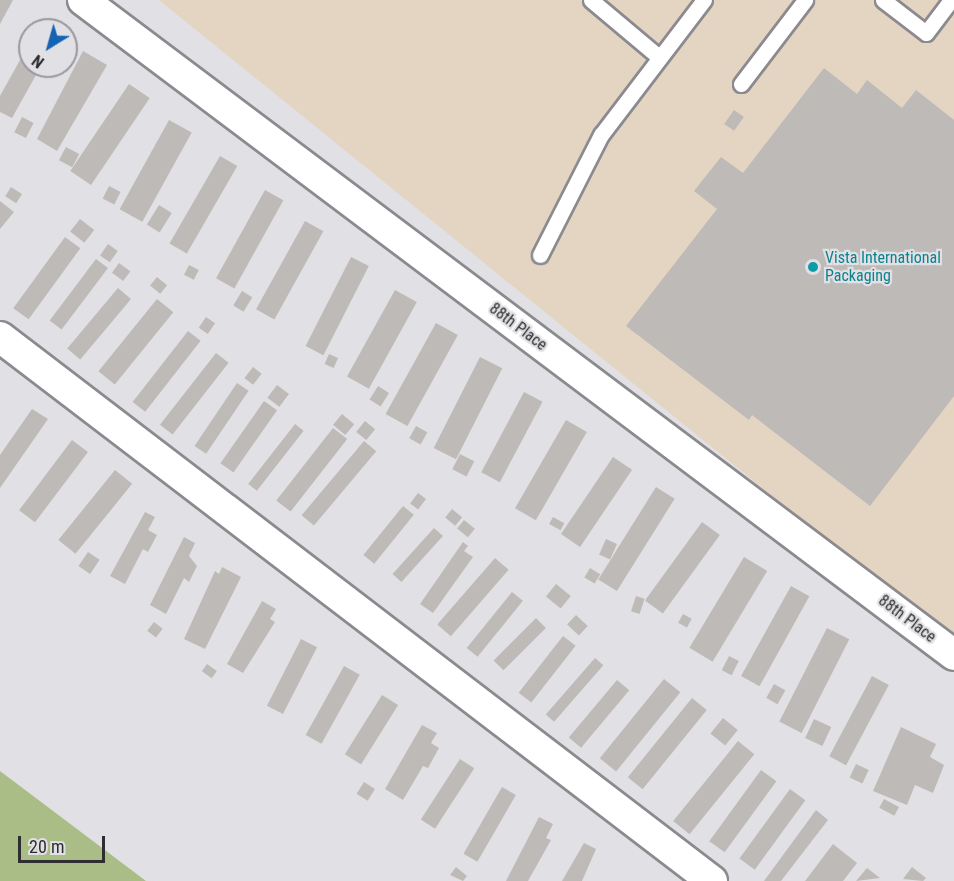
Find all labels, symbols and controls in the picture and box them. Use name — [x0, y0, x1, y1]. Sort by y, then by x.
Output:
north arrow — [18, 18, 78, 78]
text: N — [28, 51, 48, 72]
place label: Vista International Packaging — [825, 248, 941, 286]
marker: Vista International Packaging — [806, 260, 820, 274]
street label: 88th Place — [485, 299, 551, 355]
street label: 88th Place — [874, 591, 940, 647]
scale bar — [21, 824, 108, 862]
text: 20 m — [29, 836, 64, 857]

